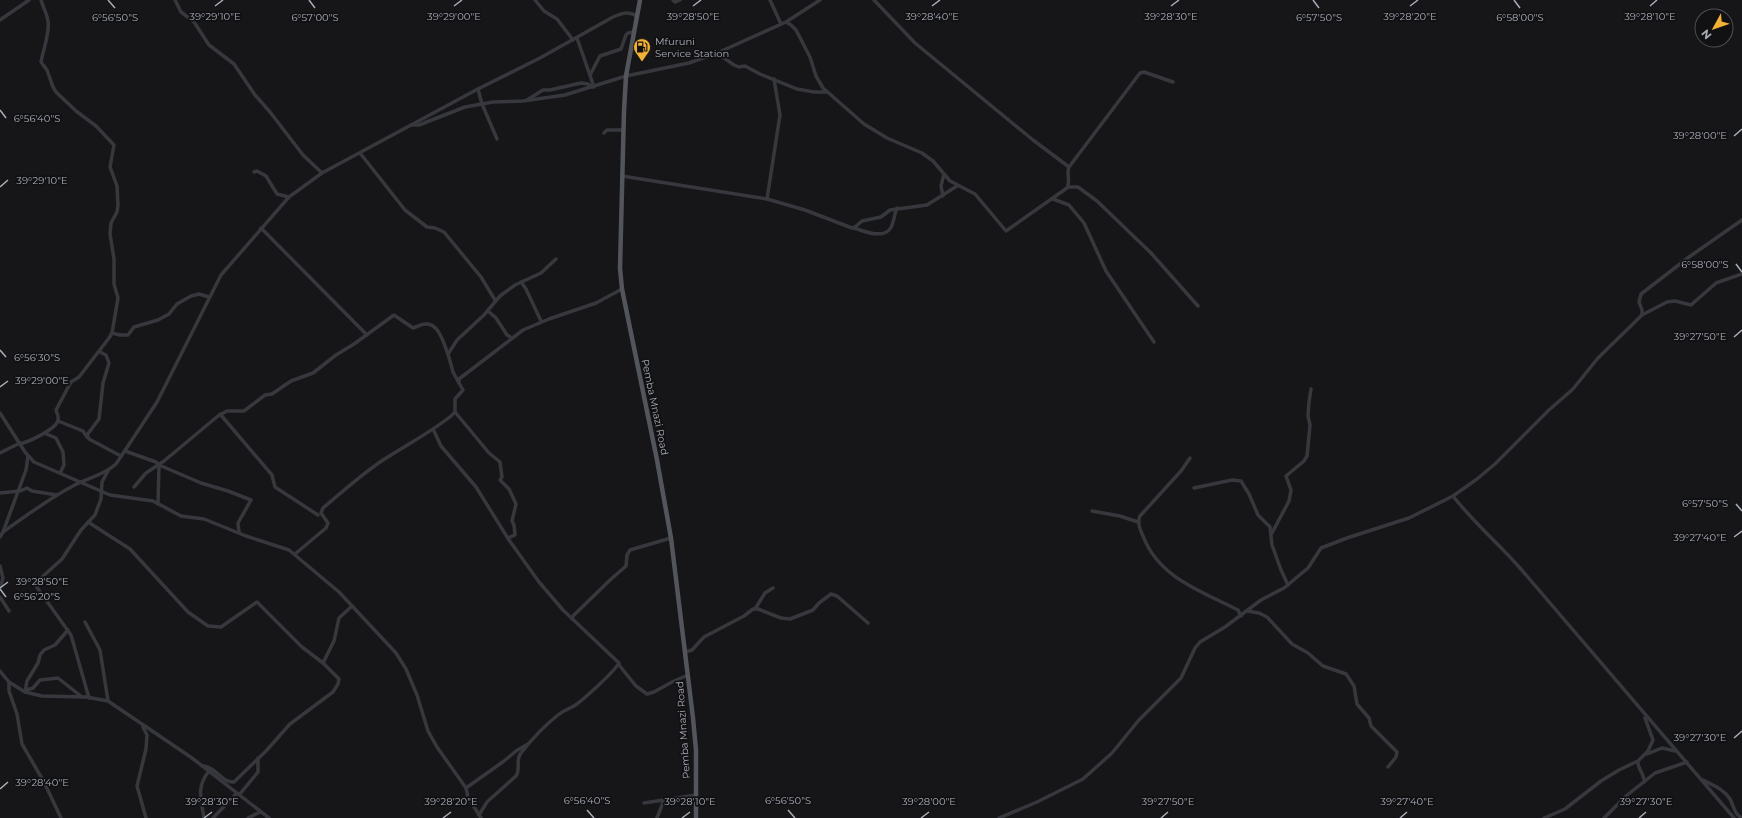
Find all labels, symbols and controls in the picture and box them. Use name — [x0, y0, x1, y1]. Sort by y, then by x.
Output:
north arrow — [1694, 8, 1734, 48]
text: 39°29'10"E — [189, 10, 241, 23]
text: 39°29'00"E — [427, 10, 481, 23]
text: 39°28'50"E — [666, 10, 720, 23]
text: 39°28'40"E — [905, 10, 959, 23]
text: 39°28'30"E — [1144, 10, 1198, 23]
text: 39°28'20"E — [1383, 10, 1437, 23]
text: 39°28'10"E — [1624, 10, 1676, 23]
text: 6°56'50"S — [92, 11, 138, 24]
text: 6°57'00"S — [291, 11, 339, 24]
text: 6°57'50"S — [1296, 11, 1342, 24]
text: 6°58'00"S — [1496, 11, 1544, 24]
text: N — [1698, 27, 1715, 42]
place label: Mfuruni Service Station — [655, 35, 729, 60]
fuel station icon: Mfuruni Service Station — [632, 37, 652, 62]
text: 6°56'40"S — [14, 112, 60, 125]
text: 39°28'00"E — [1673, 129, 1727, 142]
text: 39°29'10"E — [16, 174, 68, 187]
text: 6°58'00"S — [1681, 258, 1729, 271]
text: 39°27'50"E — [1674, 330, 1727, 343]
text: 6°56'30"S — [14, 351, 60, 364]
street label: Pemba Mnazi Road — [638, 358, 672, 456]
text: 39°29'00"E — [15, 374, 69, 387]
text: 6°57'50"S — [1682, 497, 1728, 510]
text: 39°27'40"E — [1673, 531, 1727, 544]
text: 39°28'50"E — [15, 575, 69, 588]
text: 6°56'20"S — [14, 590, 60, 603]
street label: Pemba Mnazi Road — [673, 681, 693, 779]
text: 39°27'30"E — [1673, 731, 1727, 744]
text: 39°28'40"E — [15, 776, 69, 789]
text: 6°56'40"S — [564, 794, 610, 807]
text: 6°56'50"S — [765, 794, 811, 807]
text: 39°28'30"E — [185, 795, 239, 808]
text: 39°28'20"E — [424, 795, 478, 808]
text: 39°28'10"E — [664, 795, 716, 808]
text: 39°28'00"E — [902, 795, 956, 808]
text: 39°27'50"E — [1142, 795, 1195, 808]
text: 39°27'40"E — [1380, 795, 1434, 808]
text: 39°27'30"E — [1619, 795, 1673, 808]

